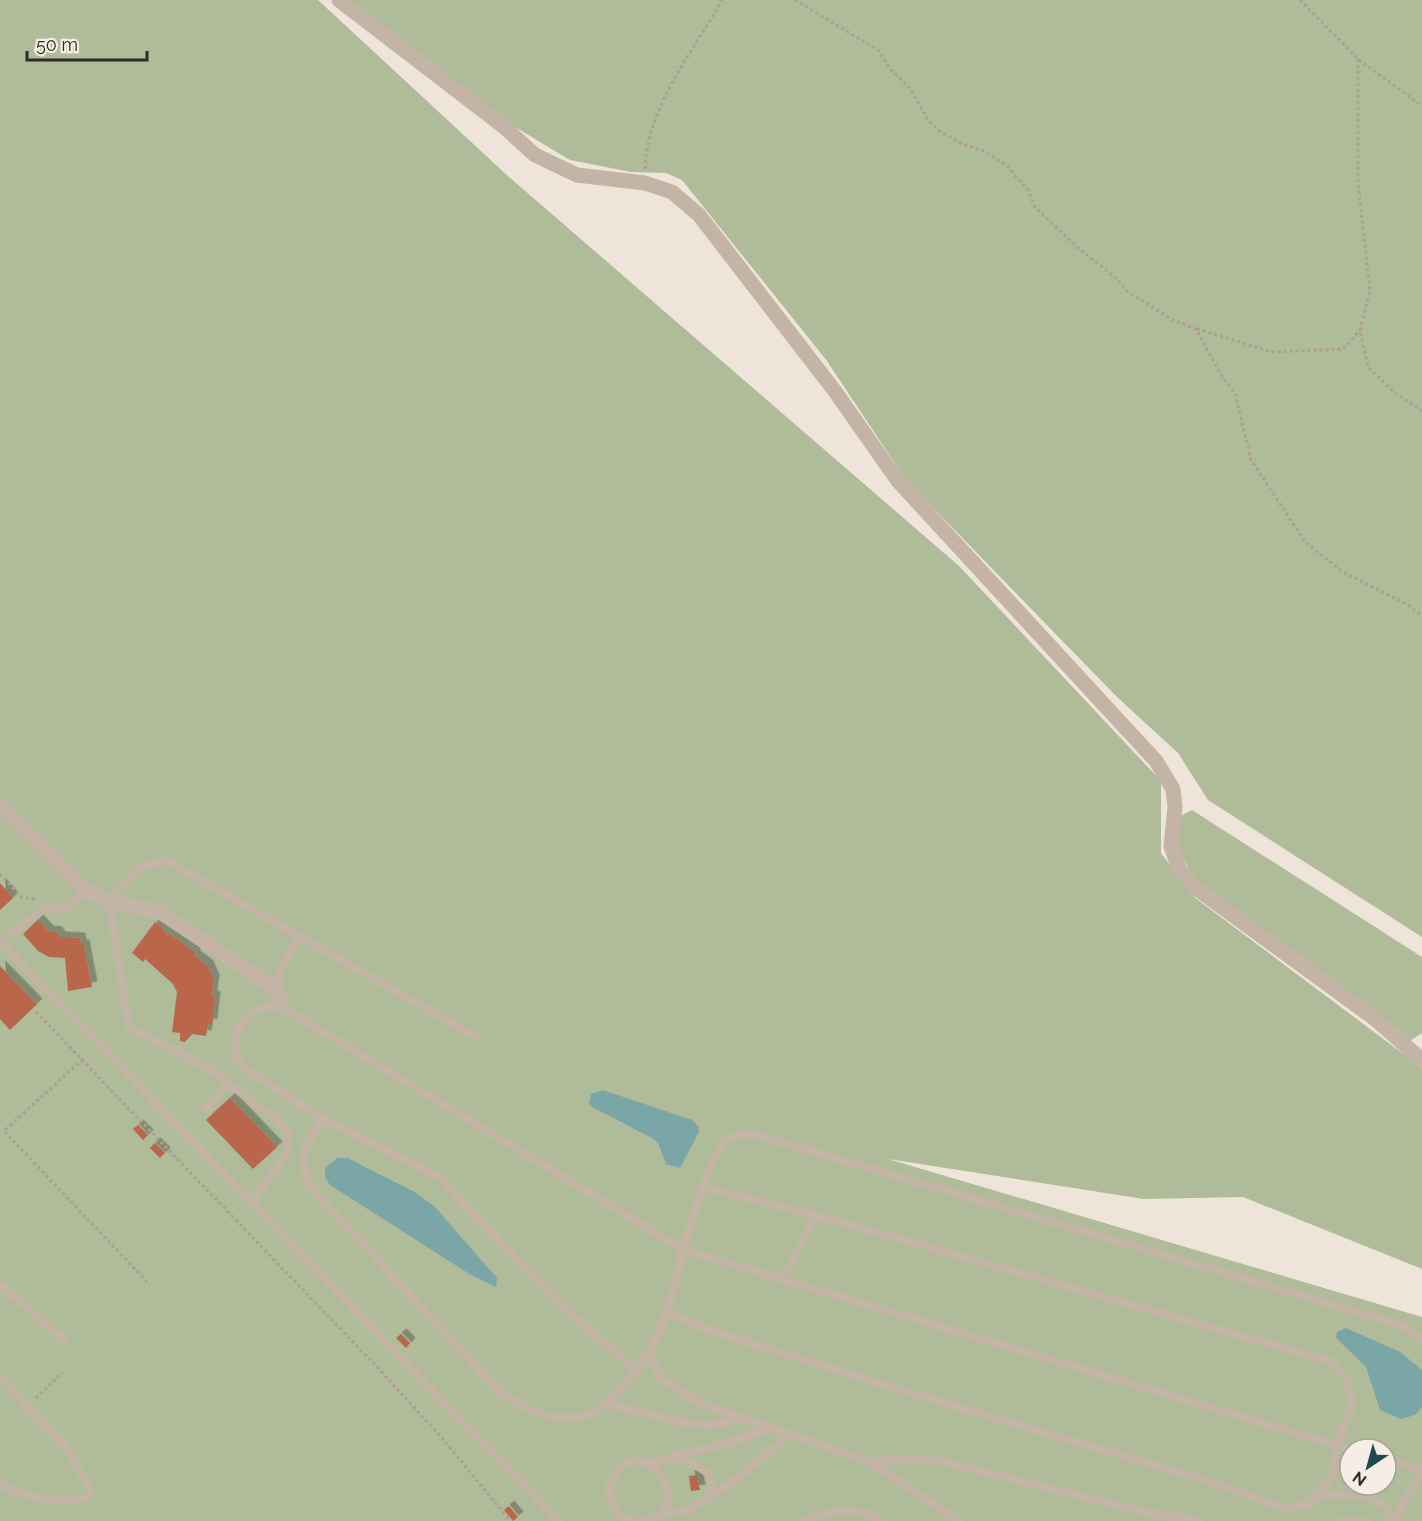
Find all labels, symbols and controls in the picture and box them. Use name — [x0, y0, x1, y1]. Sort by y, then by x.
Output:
scale bar — [27, 24, 147, 62]
text: 50 m — [36, 34, 78, 55]
north arrow — [1338, 1437, 1398, 1497]
text: N — [1349, 1467, 1370, 1490]

